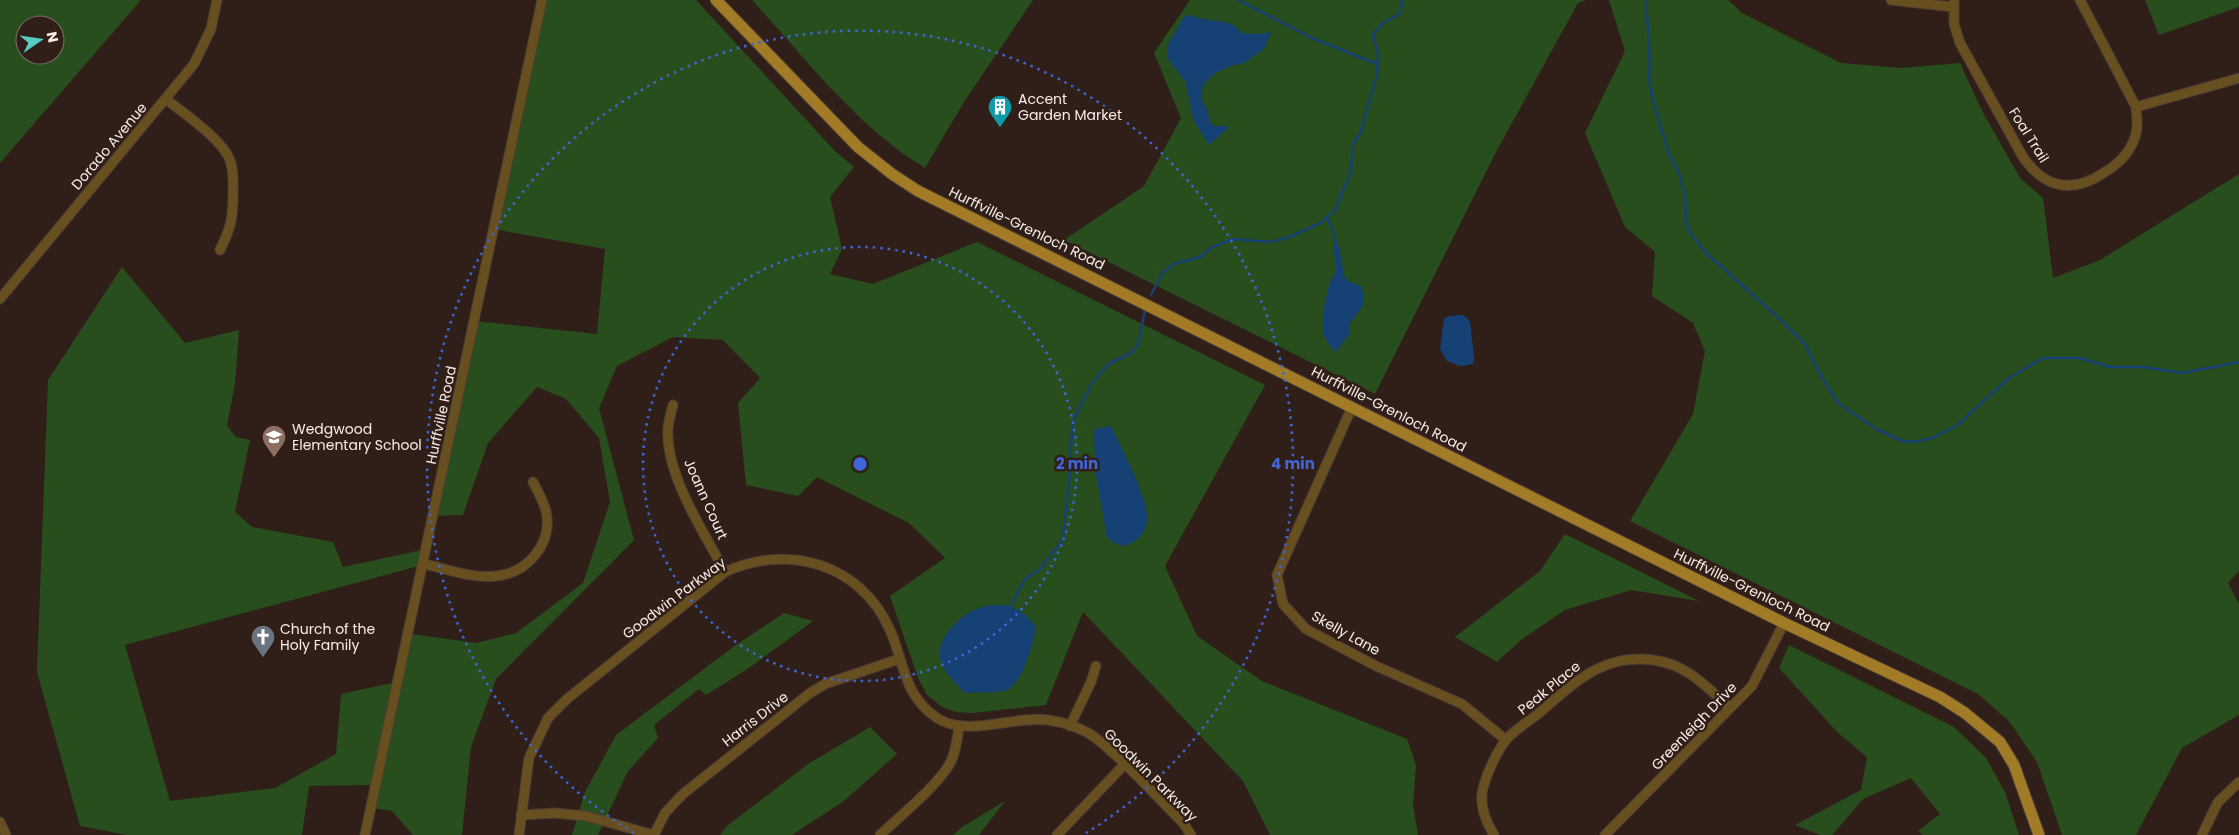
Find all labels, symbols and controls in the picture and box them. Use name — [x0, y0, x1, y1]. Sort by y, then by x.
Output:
north arrow — [15, 15, 65, 65]
text: N — [42, 30, 64, 44]
place label: Accent Garden Market — [1018, 89, 1122, 125]
building icon: Accent Garden Market — [987, 94, 1013, 128]
street label: Dorado Avenue — [67, 98, 152, 194]
street label: Foal Trail — [2004, 103, 2054, 167]
street label: Hurffville-Grenloch Road — [946, 181, 1108, 275]
street label: Hurffville-Grenloch Road — [1308, 361, 1470, 457]
street label: Hurffville Road — [421, 364, 461, 466]
place label: Wedgwood Elementary School — [292, 419, 422, 455]
school or university icon: Wedgwood Elementary School — [261, 424, 287, 458]
text: 2 min — [1056, 453, 1098, 474]
text: 4 min — [1271, 453, 1315, 474]
street label: Joann Court — [679, 455, 733, 543]
centre of rings — [851, 455, 869, 473]
street label: Hurffville-Grenloch Road — [1671, 543, 1833, 637]
street label: Goodwin Parkway — [618, 552, 730, 644]
street label: Skelly Lane — [1308, 606, 1384, 660]
place label: Church of the Holy Family — [280, 619, 376, 655]
church icon: Church of the Holy Family — [250, 624, 276, 658]
street label: Peak Place — [1513, 656, 1585, 719]
street label: Greenleigh Drive — [1647, 677, 1741, 774]
street label: Harris Drive — [718, 687, 793, 751]
street label: Goodwin Parkway — [1100, 724, 1202, 826]

